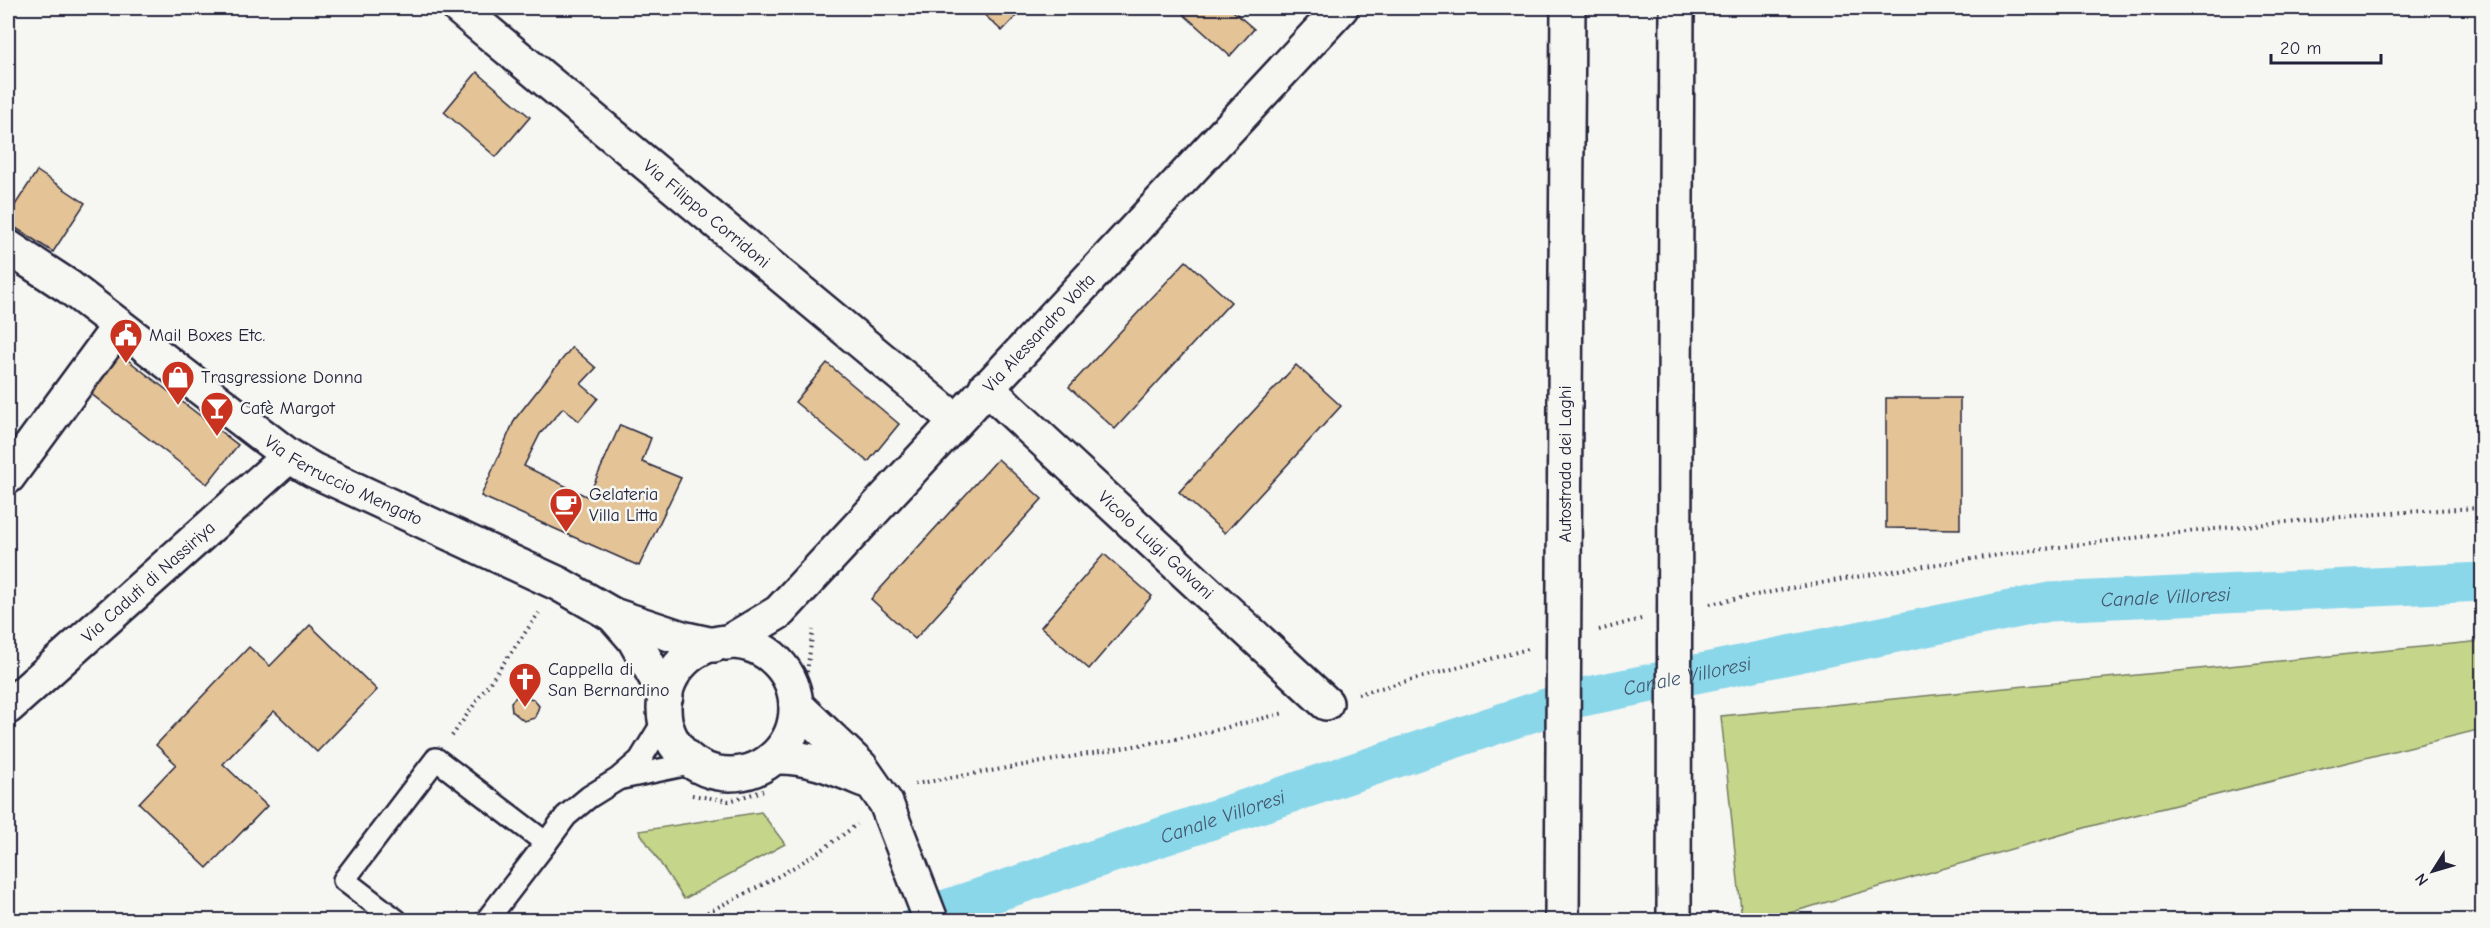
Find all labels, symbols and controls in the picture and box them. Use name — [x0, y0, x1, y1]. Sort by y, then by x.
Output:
scale bar — [2271, 27, 2380, 65]
text: 20 m — [2280, 38, 2321, 59]
street label: Via Filippo Corridoni — [639, 155, 774, 272]
street label: Via Alessandro Volta — [978, 269, 1099, 396]
public building icon: Mail Boxes Etc. — [108, 317, 144, 364]
place label: Mail Boxes Etc. — [149, 325, 265, 346]
shop icon: Trasgressione Donna — [160, 359, 196, 406]
place label: Trasgressione Donna — [201, 367, 363, 388]
street label: Autostrada dei Laghi — [1555, 385, 1576, 543]
bar icon: Cafè Margot — [199, 390, 235, 437]
place label: Cafè Margot — [240, 398, 336, 419]
street label: Via Ferruccio Mengato — [260, 431, 426, 530]
place label: Gelateria Villa Litta — [589, 484, 658, 526]
cafe icon: Gelateria Villa Litta — [548, 486, 584, 533]
street label: Vicolo Luigi Galvani — [1094, 486, 1218, 604]
street label: Via Caduti di Nassiriya — [77, 517, 219, 647]
water label: Canale Villoresi — [2100, 582, 2231, 611]
water label: Canale Villoresi — [1621, 651, 1753, 700]
place label: Cappella di San Bernardino — [548, 659, 669, 701]
church icon: Cappella di San Bernardino — [507, 661, 543, 708]
water label: Canale Villoresi — [1157, 785, 1288, 848]
north arrow — [2403, 841, 2463, 901]
text: N — [2411, 870, 2432, 889]

